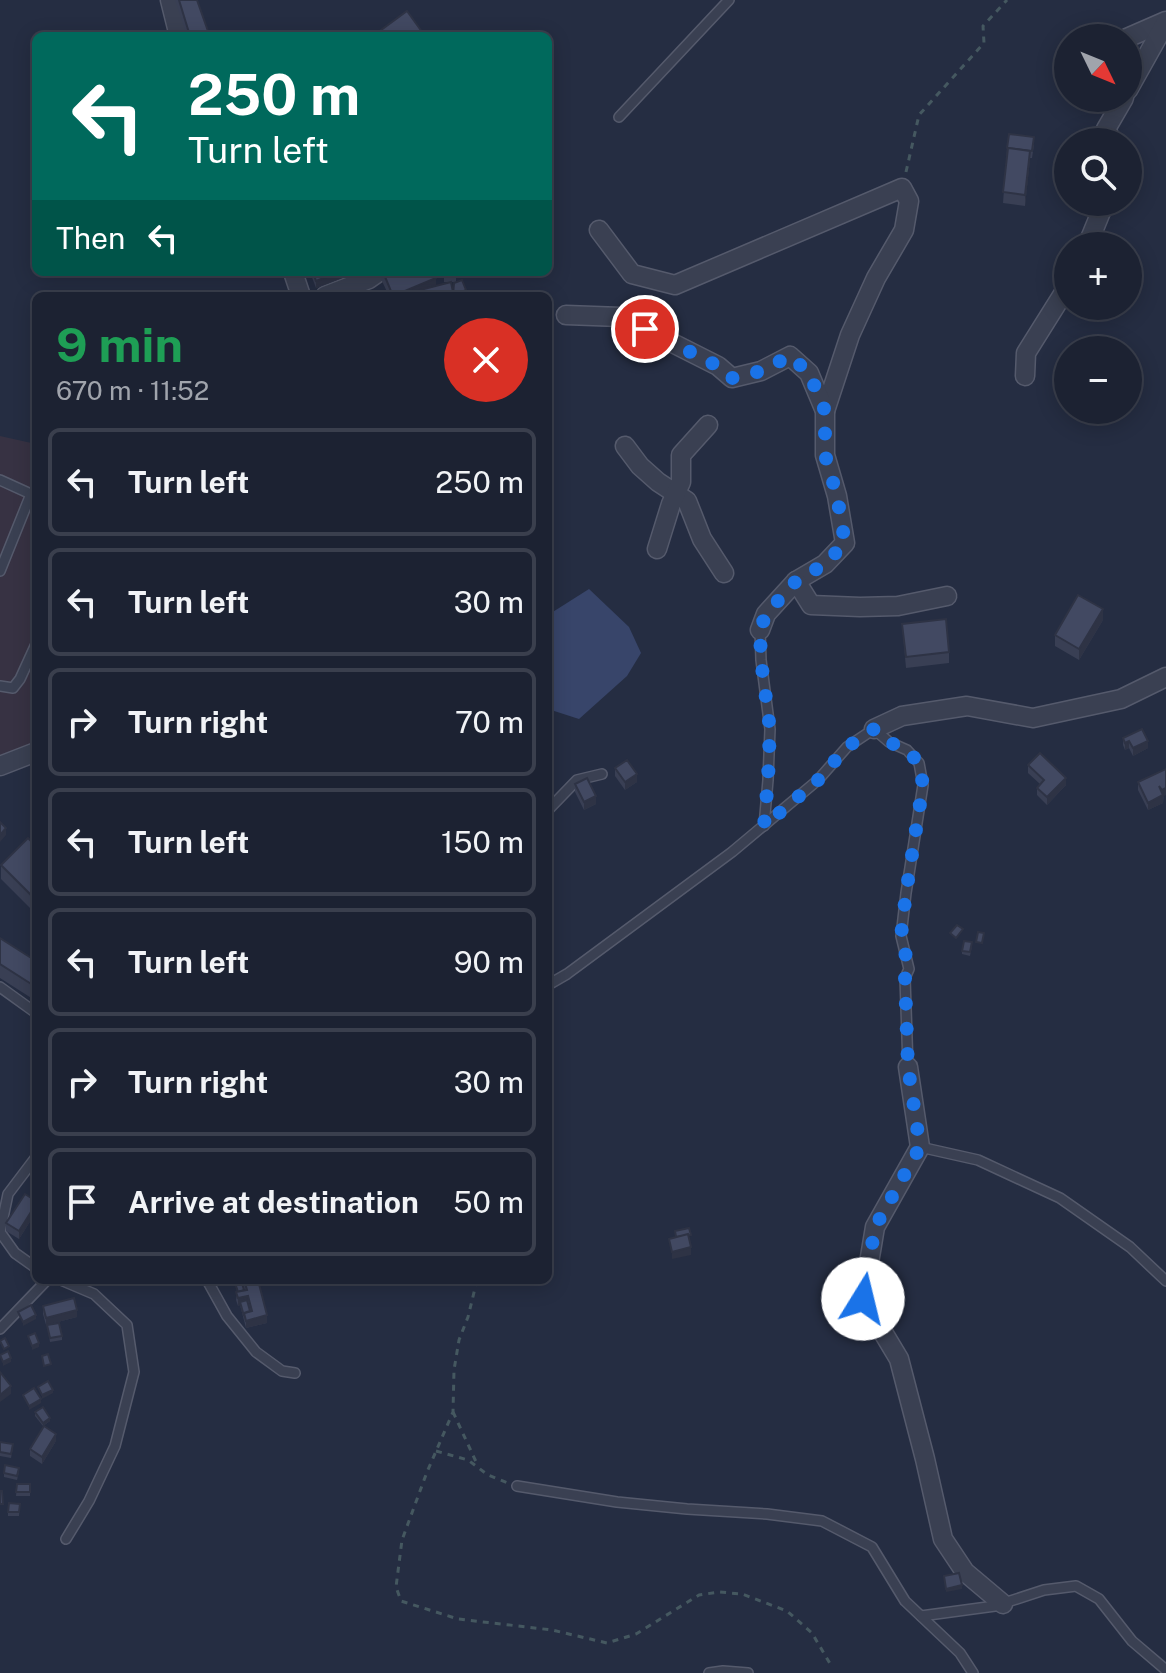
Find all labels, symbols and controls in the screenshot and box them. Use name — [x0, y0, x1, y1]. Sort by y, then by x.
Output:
north arrow — [1054, 24, 1142, 112]
map controls — [1054, 24, 1142, 424]
text: 250 m — [188, 62, 360, 128]
icon: left — [56, 64, 160, 168]
button: search — [1054, 128, 1142, 216]
text: Turn left — [188, 129, 329, 171]
icon: left — [141, 216, 185, 260]
text: Then — [56, 220, 125, 256]
button: + — [1054, 232, 1142, 320]
pin — [611, 295, 679, 363]
icon: arrive — [623, 307, 667, 351]
text: 9 min — [56, 316, 183, 373]
button: close — [444, 318, 528, 402]
button: − — [1054, 336, 1142, 424]
text: 670 m · 11:52 — [56, 375, 209, 406]
icon: left — [60, 460, 104, 504]
text: Turn left — [128, 464, 249, 500]
text: 250 m — [435, 464, 524, 500]
icon: left — [60, 580, 104, 624]
text: Turn left — [128, 584, 249, 620]
text: 30 m — [454, 584, 524, 620]
icon: right — [60, 700, 104, 744]
text: Turn right — [128, 704, 268, 740]
text: 70 m — [455, 704, 524, 740]
icon: left — [60, 820, 104, 864]
text: Turn left — [128, 824, 249, 860]
text: 150 m — [441, 824, 524, 860]
icon: left — [60, 940, 104, 984]
text: Turn left — [128, 944, 249, 980]
text: 90 m — [454, 944, 524, 980]
icon: right — [60, 1060, 104, 1104]
text: Turn right — [128, 1064, 268, 1100]
text: 30 m — [454, 1064, 524, 1100]
icon: arrive — [60, 1180, 104, 1224]
text: Arrive at destination — [128, 1184, 419, 1220]
text: 50 m — [453, 1184, 524, 1220]
position arrow — [821, 1257, 905, 1341]

